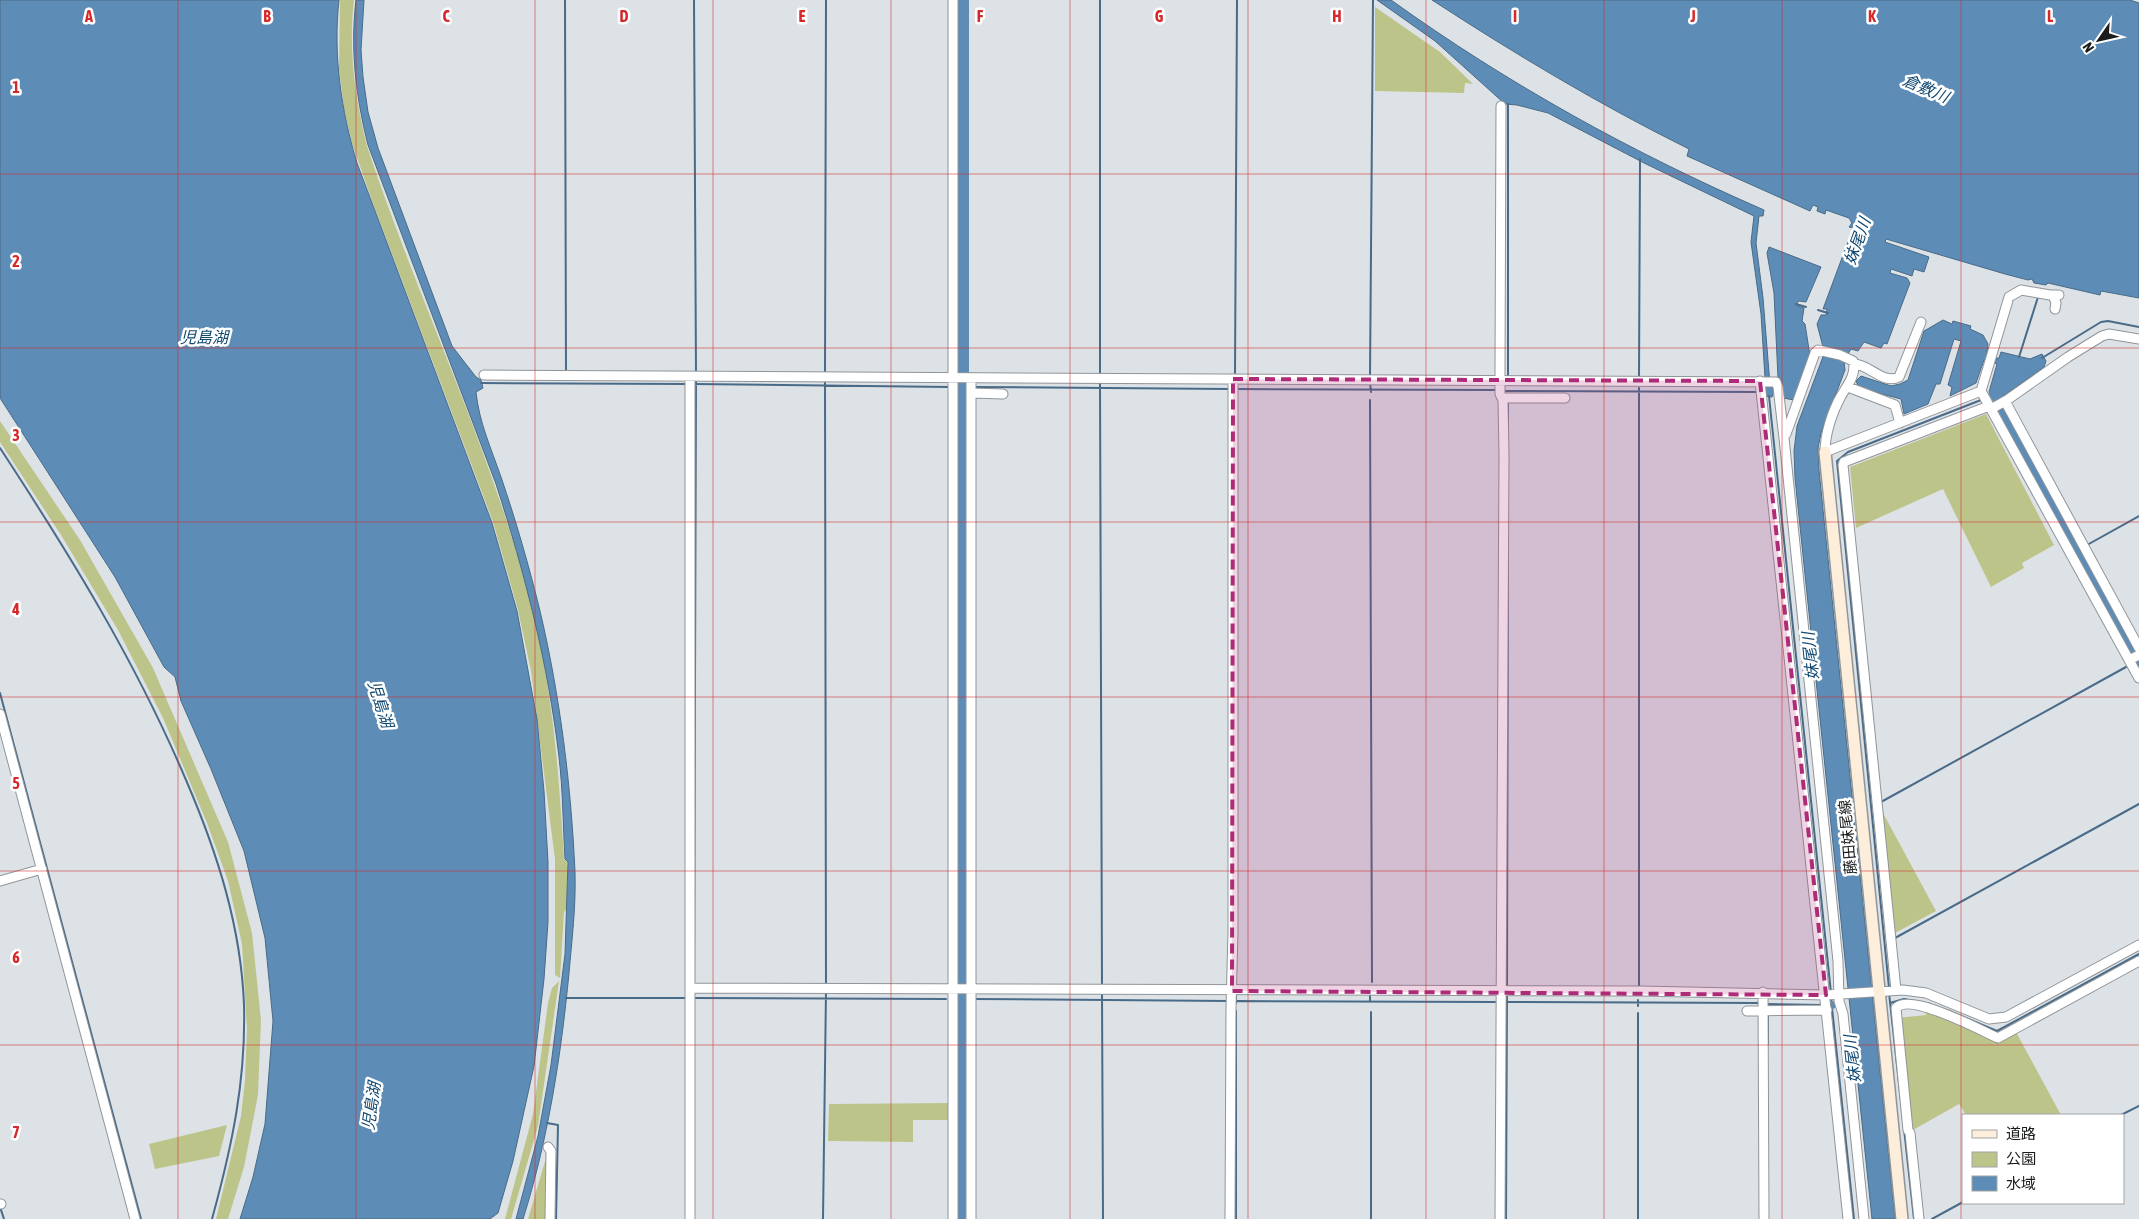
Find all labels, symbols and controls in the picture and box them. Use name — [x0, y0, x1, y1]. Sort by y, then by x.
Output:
text: A — [84, 7, 93, 25]
text: B — [263, 7, 271, 25]
text: C — [442, 7, 450, 25]
text: D — [620, 7, 629, 25]
text: E — [799, 7, 806, 25]
text: F — [977, 7, 984, 25]
text: G — [1155, 7, 1164, 25]
text: H — [1332, 7, 1342, 25]
text: I — [1513, 7, 1517, 25]
text: J — [1689, 7, 1696, 25]
text: K — [1868, 7, 1876, 25]
text: L — [2047, 7, 2054, 25]
north arrow — [2074, 15, 2124, 65]
text: N — [2079, 39, 2097, 55]
water label: 倉敷川 — [1900, 70, 1953, 106]
text: 1 — [12, 78, 20, 96]
water label: 妹尾川 — [1840, 213, 1874, 267]
text: 2 — [12, 252, 20, 270]
water label: 児島湖 — [180, 328, 231, 346]
text: 3 — [12, 426, 20, 444]
text: 4 — [11, 600, 20, 618]
water label: 妹尾川 — [1798, 629, 1821, 681]
water label: 児島湖 — [365, 678, 398, 732]
text: 5 — [12, 774, 20, 792]
street label: 藤田妹尾線 — [1836, 799, 1859, 875]
text: 6 — [12, 948, 20, 966]
water label: 妹尾川 — [1840, 1032, 1863, 1084]
water label: 児島湖 — [359, 1078, 384, 1131]
legend — [1962, 1114, 2124, 1204]
text: 7 — [12, 1123, 20, 1141]
text: 道路 — [2006, 1125, 2036, 1142]
text: 公園 — [2006, 1150, 2036, 1167]
text: 水域 — [2006, 1175, 2036, 1192]

